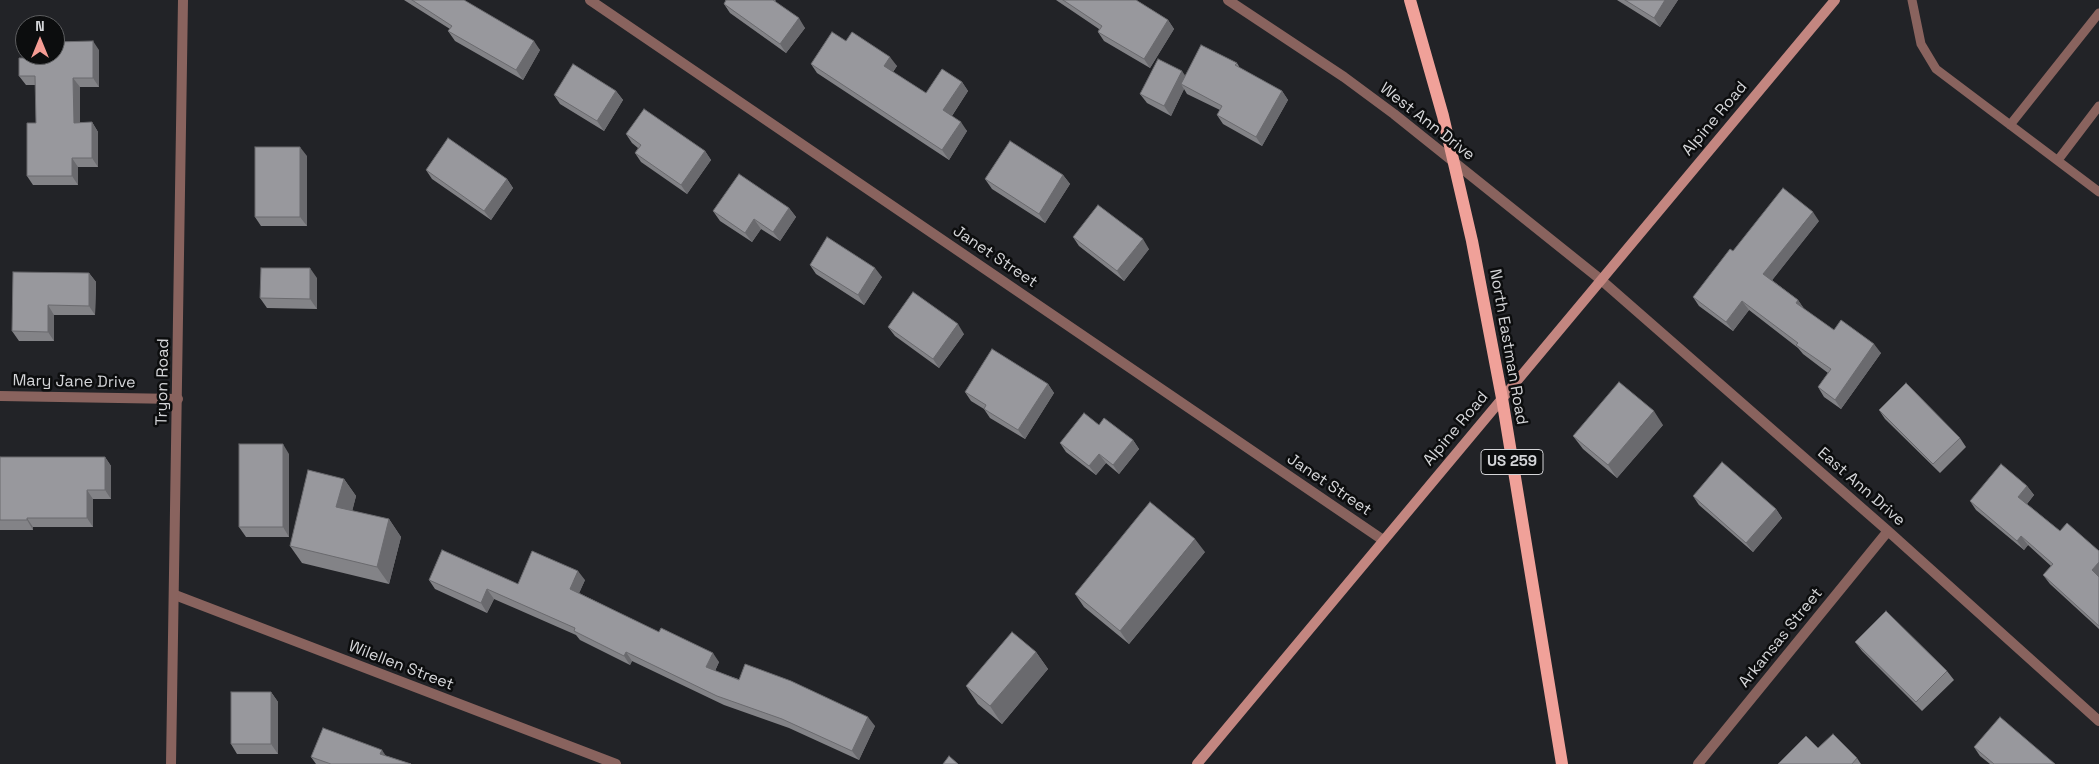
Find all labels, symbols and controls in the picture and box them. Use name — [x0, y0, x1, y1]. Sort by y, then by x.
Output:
north arrow — [15, 15, 65, 65]
text: N — [35, 17, 45, 35]
street label: Alpine Road — [1678, 78, 1752, 160]
street label: West Ann Drive — [1376, 79, 1478, 165]
street label: Janet Street — [949, 222, 1041, 292]
street label: North Eastman Road — [1485, 268, 1531, 426]
street label: Tryon Road — [153, 338, 173, 426]
street label: Mary Jane Drive — [12, 371, 136, 393]
street label: Alpine Road — [1419, 388, 1493, 470]
street label: East Ann Drive — [1813, 444, 1909, 530]
street label: Janet Street — [1283, 450, 1375, 520]
road number: US 259 — [1481, 450, 1543, 474]
street label: Arkansas Street — [1735, 584, 1827, 692]
street label: Wilellen Street — [346, 637, 456, 695]

